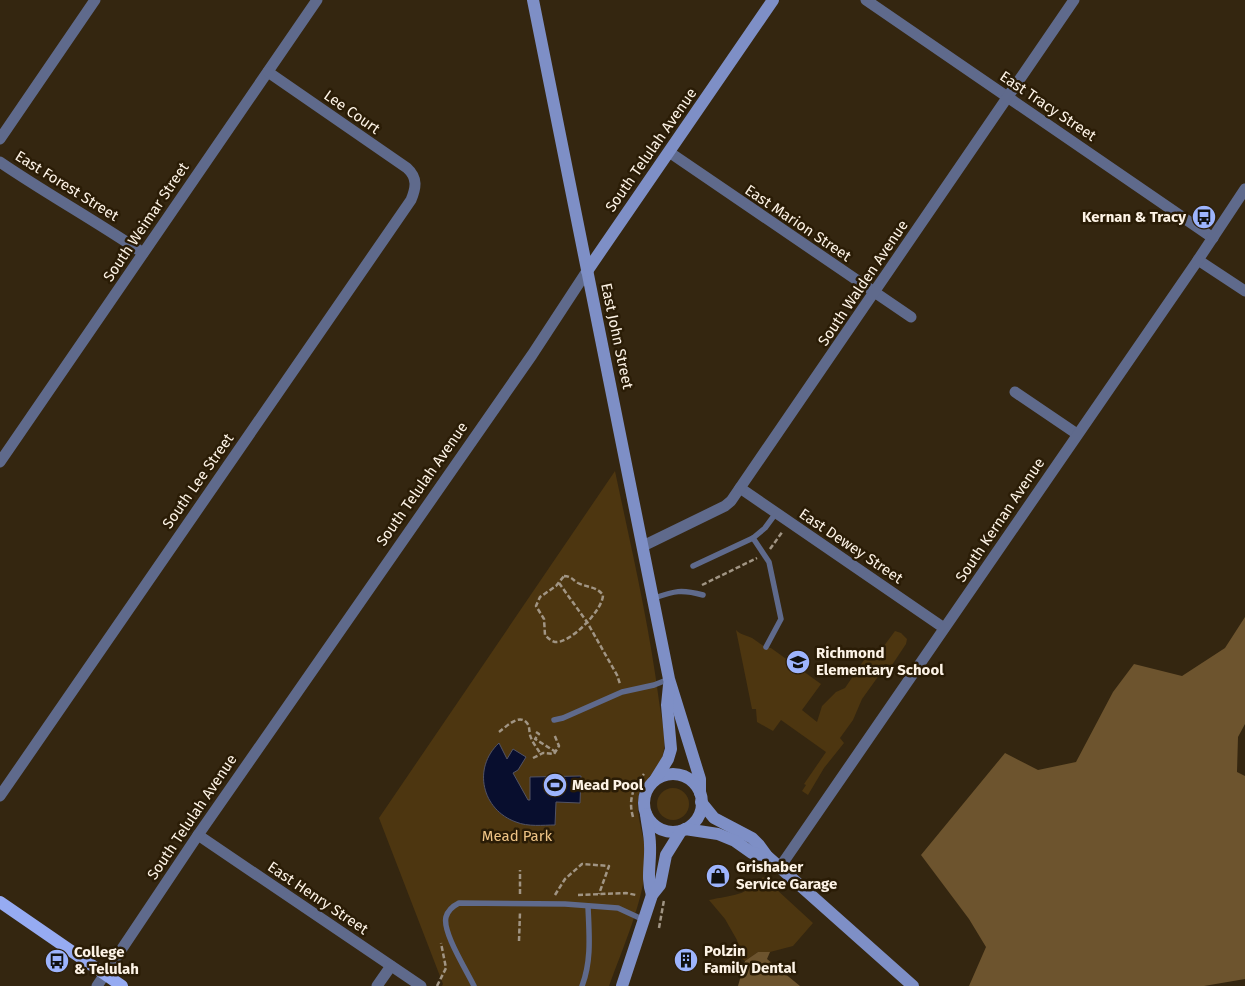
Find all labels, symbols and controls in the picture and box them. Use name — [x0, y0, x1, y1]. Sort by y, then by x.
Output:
street label: East Tracy Street — [996, 67, 1100, 145]
street label: South Telulah Avenue — [601, 85, 701, 215]
street label: Lee Court — [321, 86, 384, 138]
street label: East Forest Street — [12, 147, 122, 225]
street label: South Weimar Street — [99, 158, 193, 285]
street label: East Marion Street — [741, 181, 855, 266]
bus stop icon: Kernan & Tracy — [1191, 204, 1217, 230]
place label: Kernan & Tracy — [1082, 208, 1186, 226]
street label: South Walden Avenue — [814, 217, 912, 349]
street label: East John Street — [597, 281, 637, 391]
street label: South Telulah Avenue — [372, 419, 472, 549]
street label: South Lee Street — [159, 430, 238, 532]
street label: South Kernan Avenue — [952, 454, 1048, 586]
street label: East Dewey Street — [796, 505, 907, 588]
place label: Richmond Elementary School — [816, 644, 944, 679]
school or university icon: Richmond Elementary School — [785, 649, 811, 675]
street label: South Telulah Avenue — [143, 751, 241, 883]
sports icon: Mead Pool — [542, 772, 568, 798]
place label: Mead Pool — [572, 776, 644, 794]
park label: Mead Park — [482, 827, 552, 845]
street label: East Henry Street — [264, 858, 372, 939]
place label: Grishaber Service Garage — [736, 858, 837, 893]
shop icon: Grishaber Service Garage — [705, 863, 731, 889]
place label: Polzin Family Dental — [704, 942, 797, 977]
place label: College & Telulah — [74, 943, 139, 978]
building icon: Polzin Family Dental — [673, 947, 699, 973]
bus stop icon: College & Telulah — [44, 948, 70, 974]

